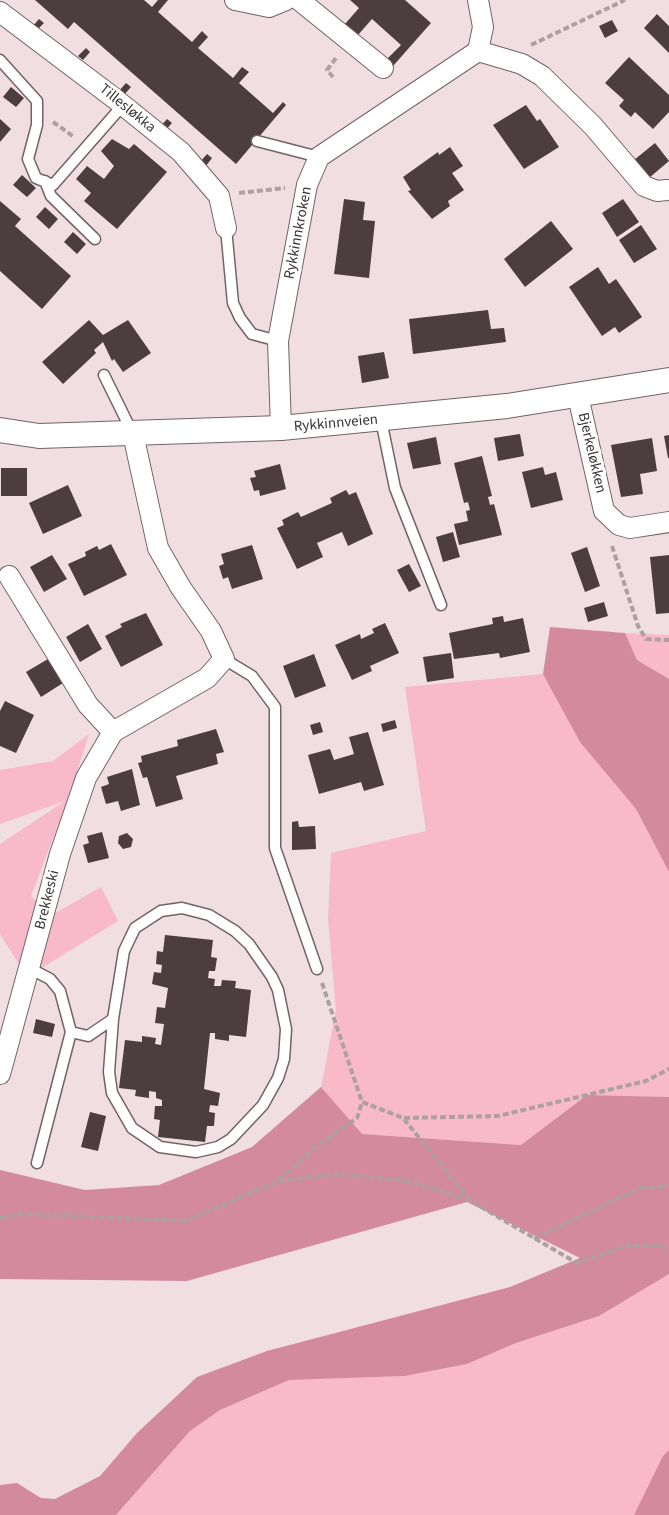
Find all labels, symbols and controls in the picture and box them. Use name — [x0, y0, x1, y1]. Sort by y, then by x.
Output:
street label: Tillesløkka — [95, 81, 159, 137]
street label: Rykkinnkroken — [281, 185, 317, 281]
street label: Rykkinnveien — [293, 411, 379, 437]
street label: Bjerkeløkken — [573, 411, 609, 495]
street label: Brekkeski — [32, 868, 64, 932]

